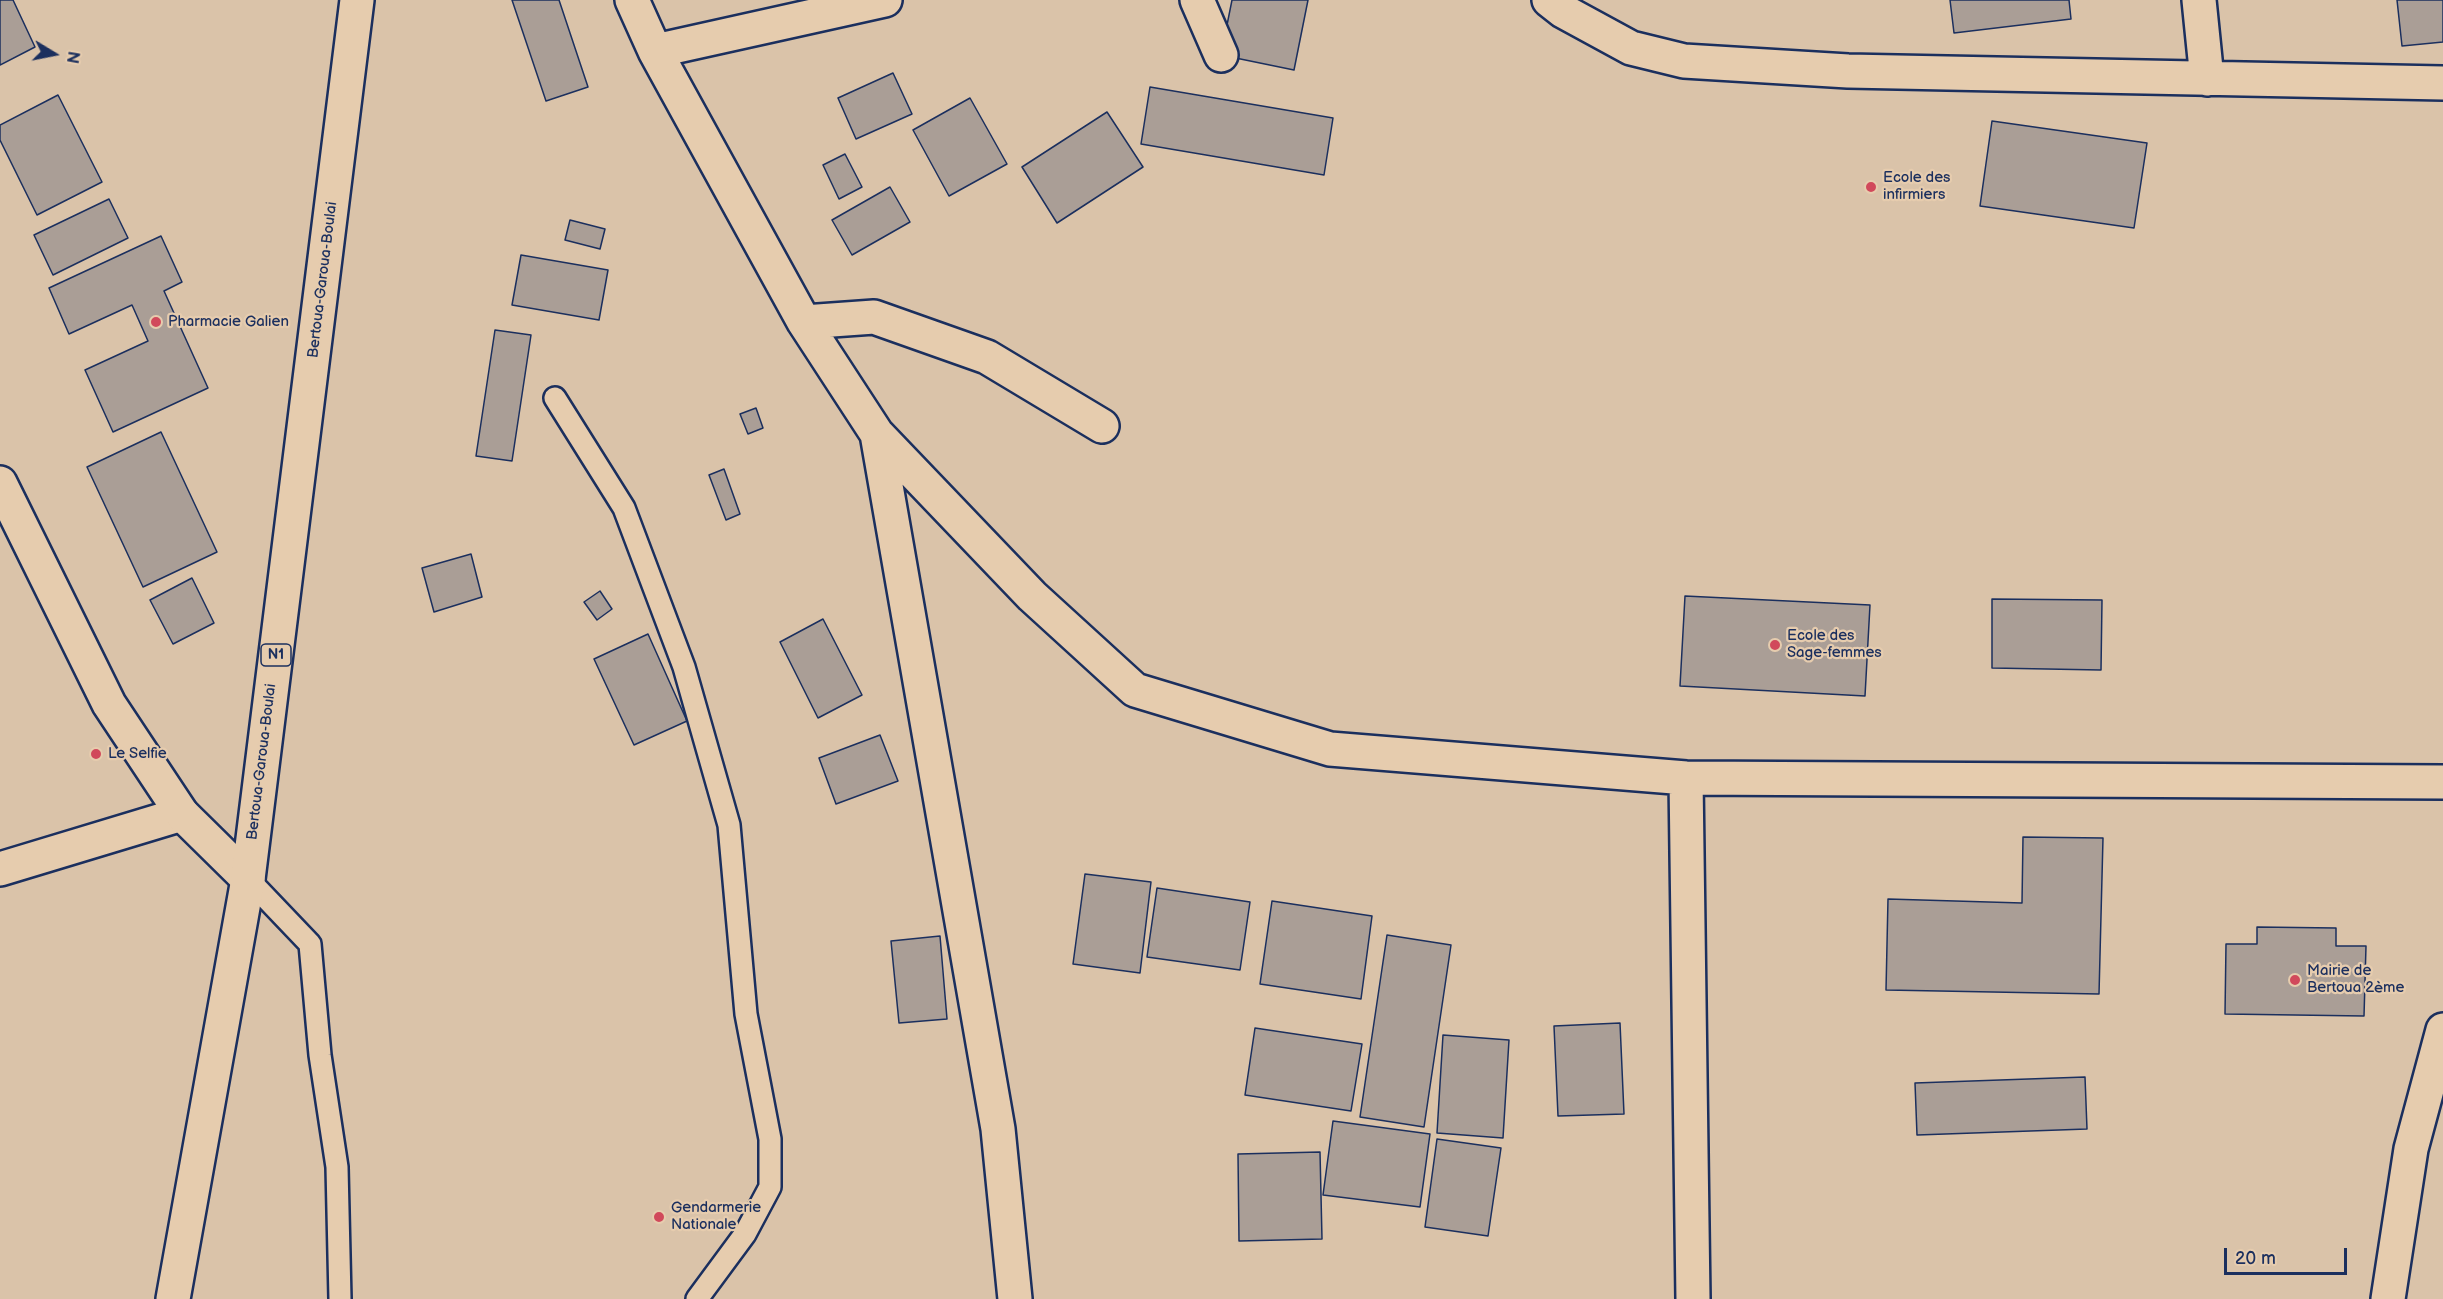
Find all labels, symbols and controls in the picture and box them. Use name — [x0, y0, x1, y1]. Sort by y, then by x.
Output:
north arrow — [24, 24, 84, 84]
text: N — [62, 50, 83, 65]
place label: Ecole des infirmiers — [1883, 169, 1950, 204]
marker: Ecole des infirmiers — [1864, 180, 1878, 194]
street label: Bertoua-Garoua-Boulai — [304, 201, 342, 359]
place label: Pharmacie Galien — [168, 313, 289, 331]
marker: Pharmacie Galien — [149, 315, 163, 329]
place label: Ecole des Sage-femmes — [1787, 627, 1882, 662]
marker: Ecole des Sage-femmes — [1768, 638, 1782, 652]
road number: N1 — [261, 644, 291, 666]
street label: Bertoua-Garoua-Boulai — [243, 683, 281, 841]
place label: Le Selfie — [108, 745, 167, 763]
marker: Le Selfie — [89, 747, 103, 761]
place label: Mairie de Bertoua 2ème — [2307, 962, 2404, 997]
marker: Mairie de Bertoua 2ème — [2288, 973, 2302, 987]
place label: Gendarmerie Nationale — [671, 1199, 761, 1234]
marker: Gendarmerie Nationale — [652, 1210, 666, 1224]
scale bar — [2227, 1236, 2350, 1274]
text: 20 m — [2235, 1248, 2276, 1269]

